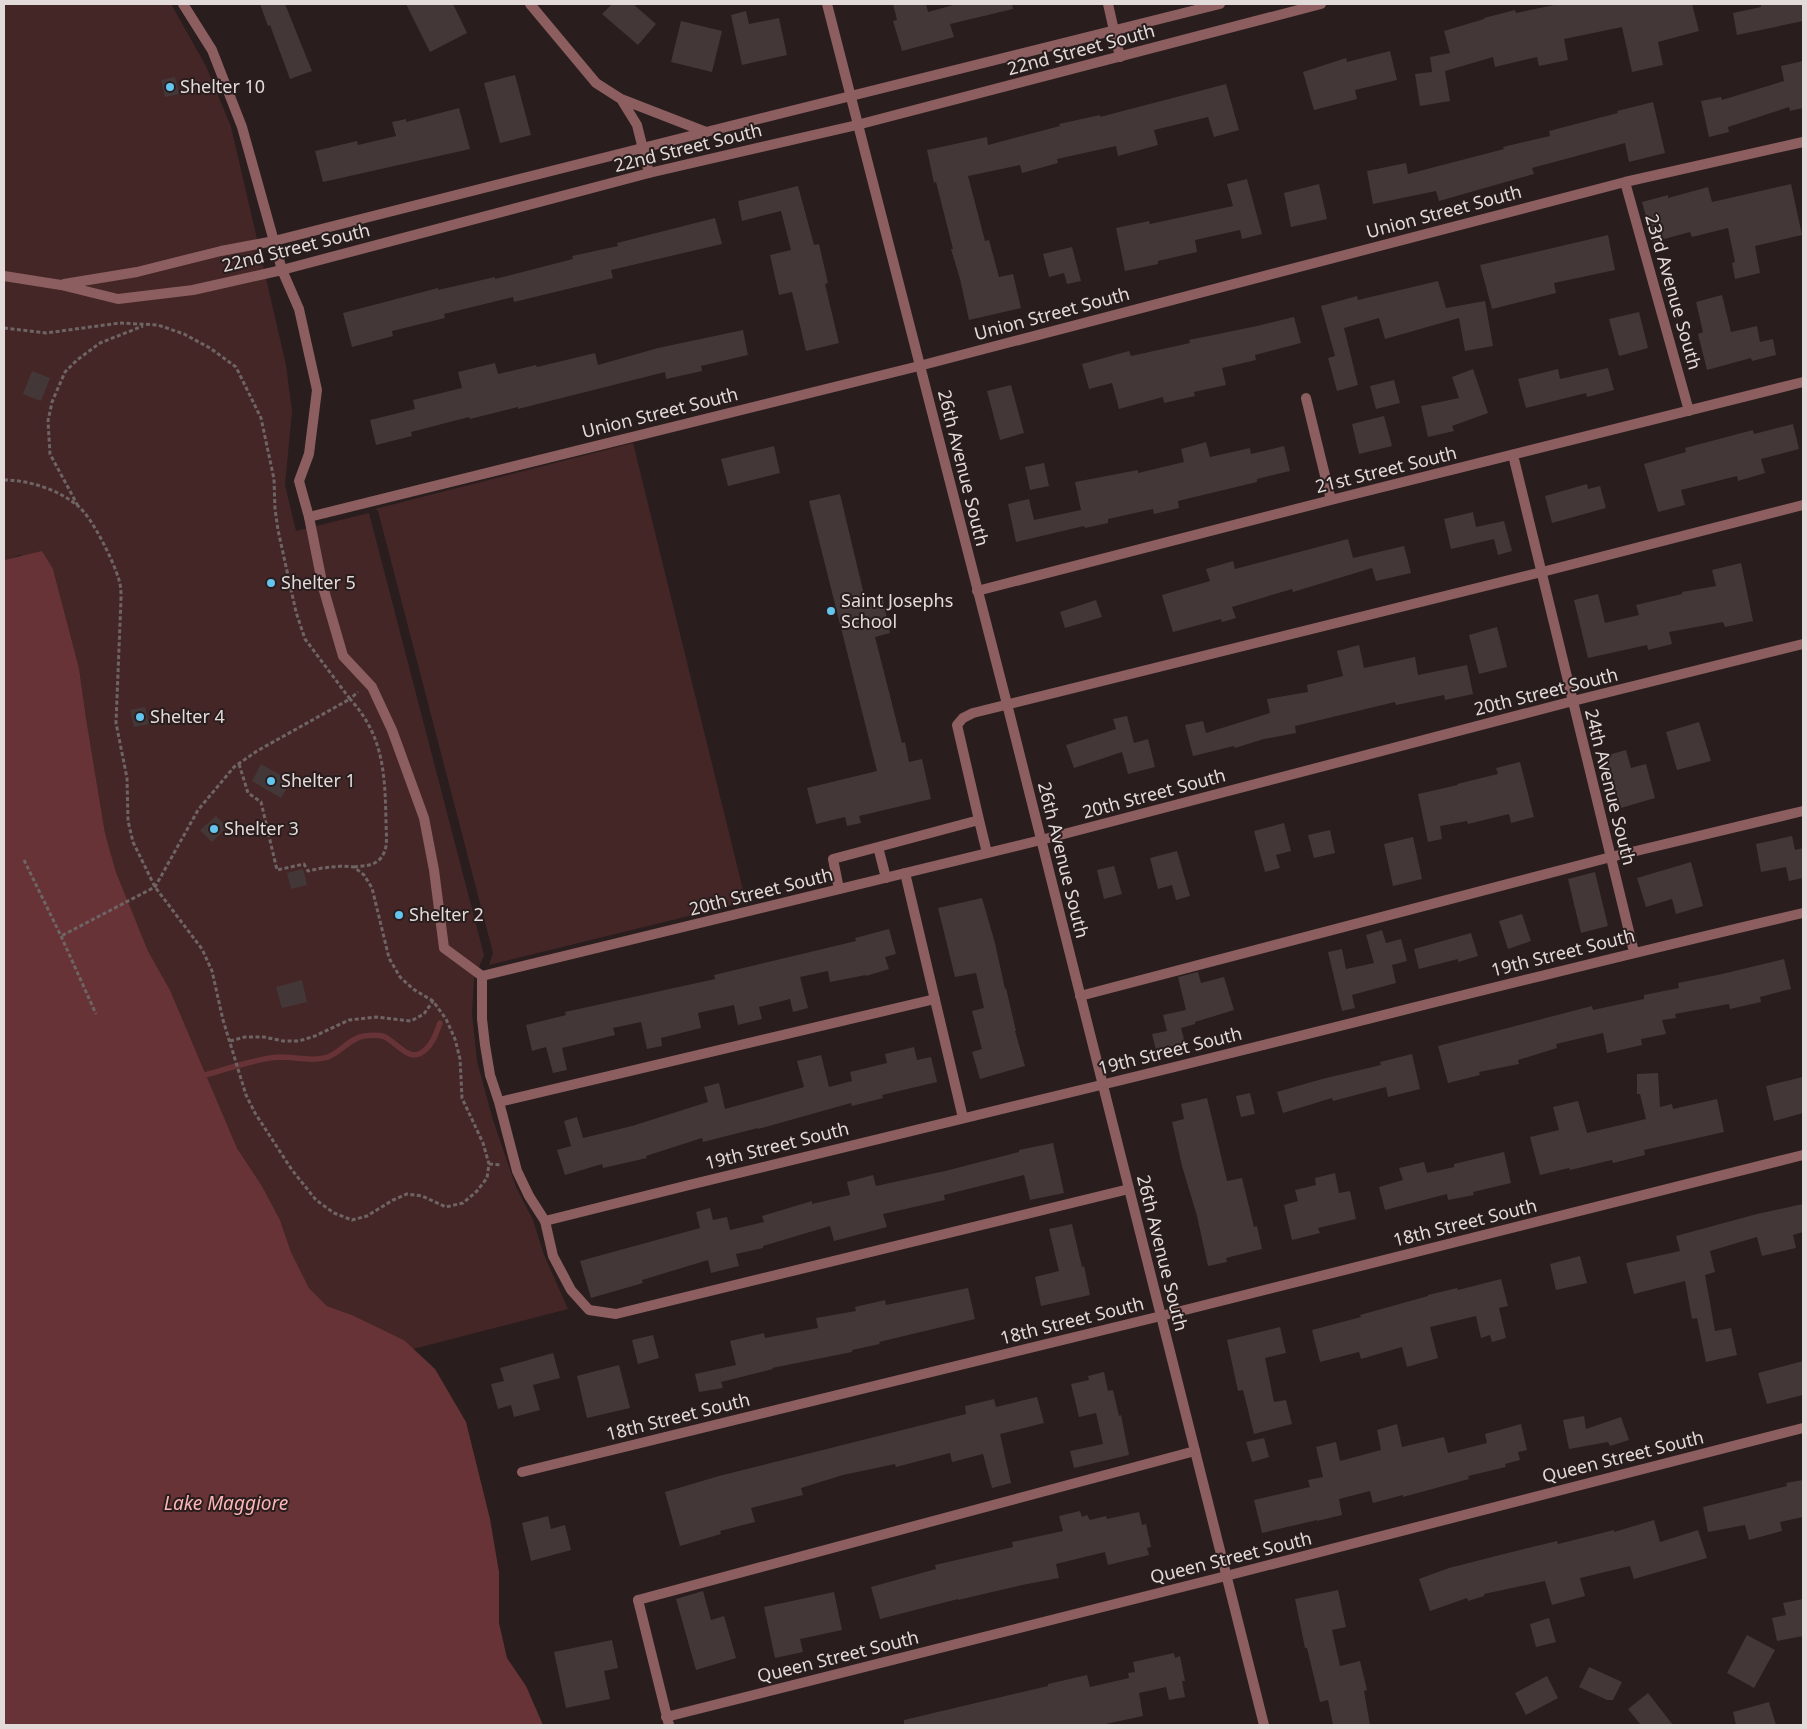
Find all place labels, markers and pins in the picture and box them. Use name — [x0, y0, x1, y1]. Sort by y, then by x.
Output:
place label: Shelter 10 — [180, 74, 265, 98]
marker: Shelter 10 — [164, 81, 176, 93]
place label: Shelter 5 — [281, 570, 356, 594]
marker: Shelter 5 — [265, 577, 277, 589]
place label: Saint Josephs School — [841, 588, 953, 633]
marker: Saint Josephs School — [825, 605, 837, 617]
place label: Shelter 4 — [150, 704, 225, 728]
marker: Shelter 4 — [134, 711, 146, 723]
place label: Shelter 1 — [281, 768, 356, 792]
marker: Shelter 1 — [265, 775, 277, 787]
place label: Shelter 3 — [224, 816, 299, 840]
marker: Shelter 3 — [208, 823, 220, 835]
place label: Shelter 2 — [409, 902, 484, 926]
marker: Shelter 2 — [393, 909, 405, 921]

